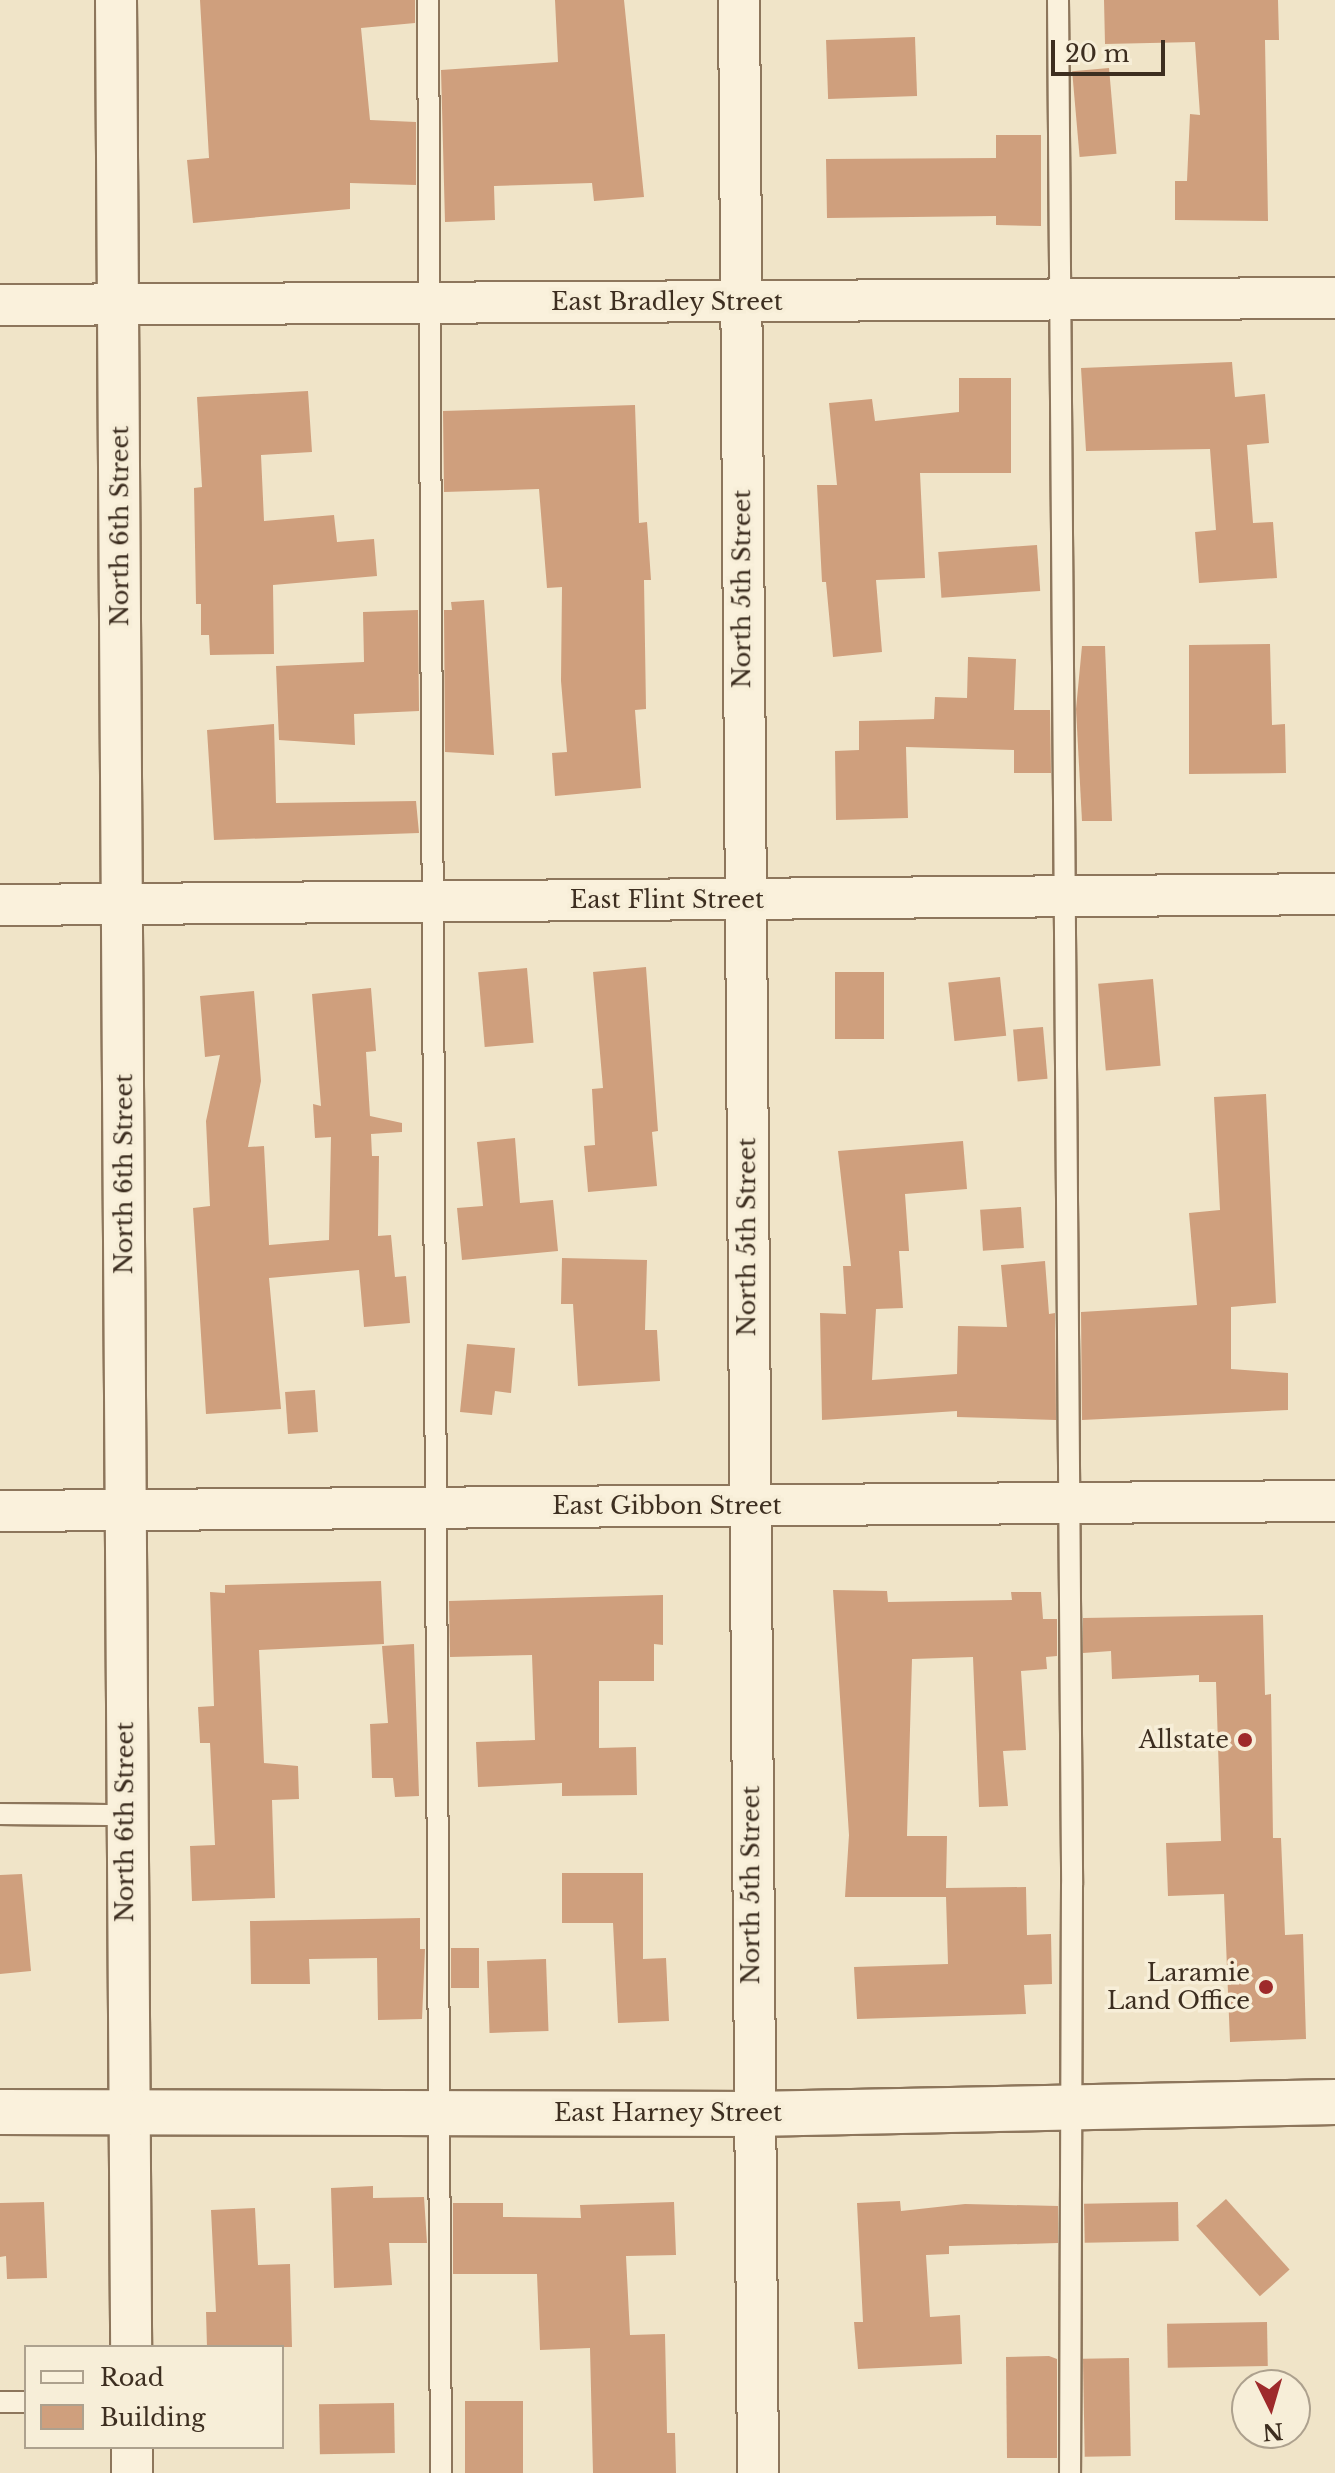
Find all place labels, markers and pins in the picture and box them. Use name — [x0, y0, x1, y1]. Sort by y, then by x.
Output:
place label: Allstate — [1139, 1726, 1229, 1754]
marker: Allstate — [1236, 1731, 1254, 1749]
place label: Laramie Land Office — [1107, 1959, 1250, 2015]
marker: Laramie Land Office — [1257, 1978, 1275, 1996]

